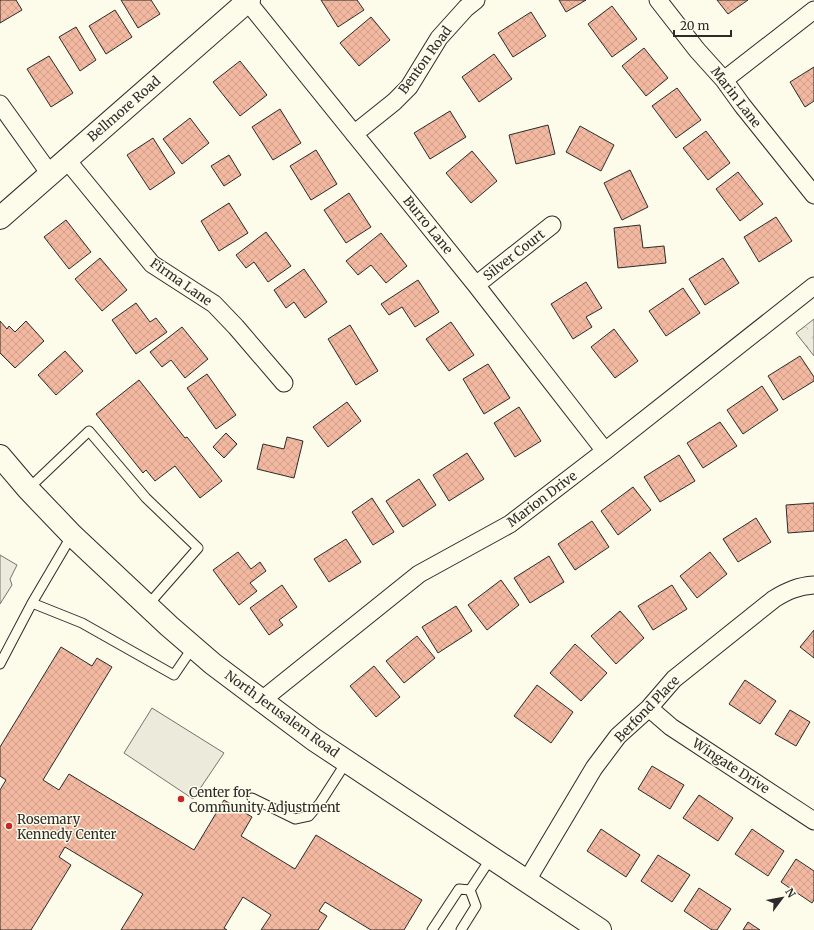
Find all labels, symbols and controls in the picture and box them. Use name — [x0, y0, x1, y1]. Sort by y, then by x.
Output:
scale bar — [674, 12, 731, 38]
text: 20 m — [680, 18, 709, 33]
street label: Benton Road — [395, 23, 455, 97]
street label: Marin Lane — [707, 63, 765, 131]
street label: Bellmore Road — [84, 73, 164, 145]
street label: Burro Lane — [399, 193, 457, 258]
street label: Silver Court — [480, 226, 548, 284]
street label: Firma Lane — [147, 254, 215, 310]
street label: Marion Drive — [504, 467, 580, 531]
street label: North Jerusalem Road — [221, 667, 343, 761]
street label: Berfond Place — [611, 672, 683, 746]
street label: Wingate Drive — [688, 734, 773, 797]
place label: Center for Community Adjustment — [189, 784, 340, 816]
marker: Center for Community Adjustment — [176, 794, 186, 804]
place label: Rosemary Kennedy Center — [17, 811, 117, 843]
marker: Rosemary Kennedy Center — [4, 821, 14, 831]
north arrow — [762, 878, 802, 918]
text: N — [782, 885, 799, 900]

